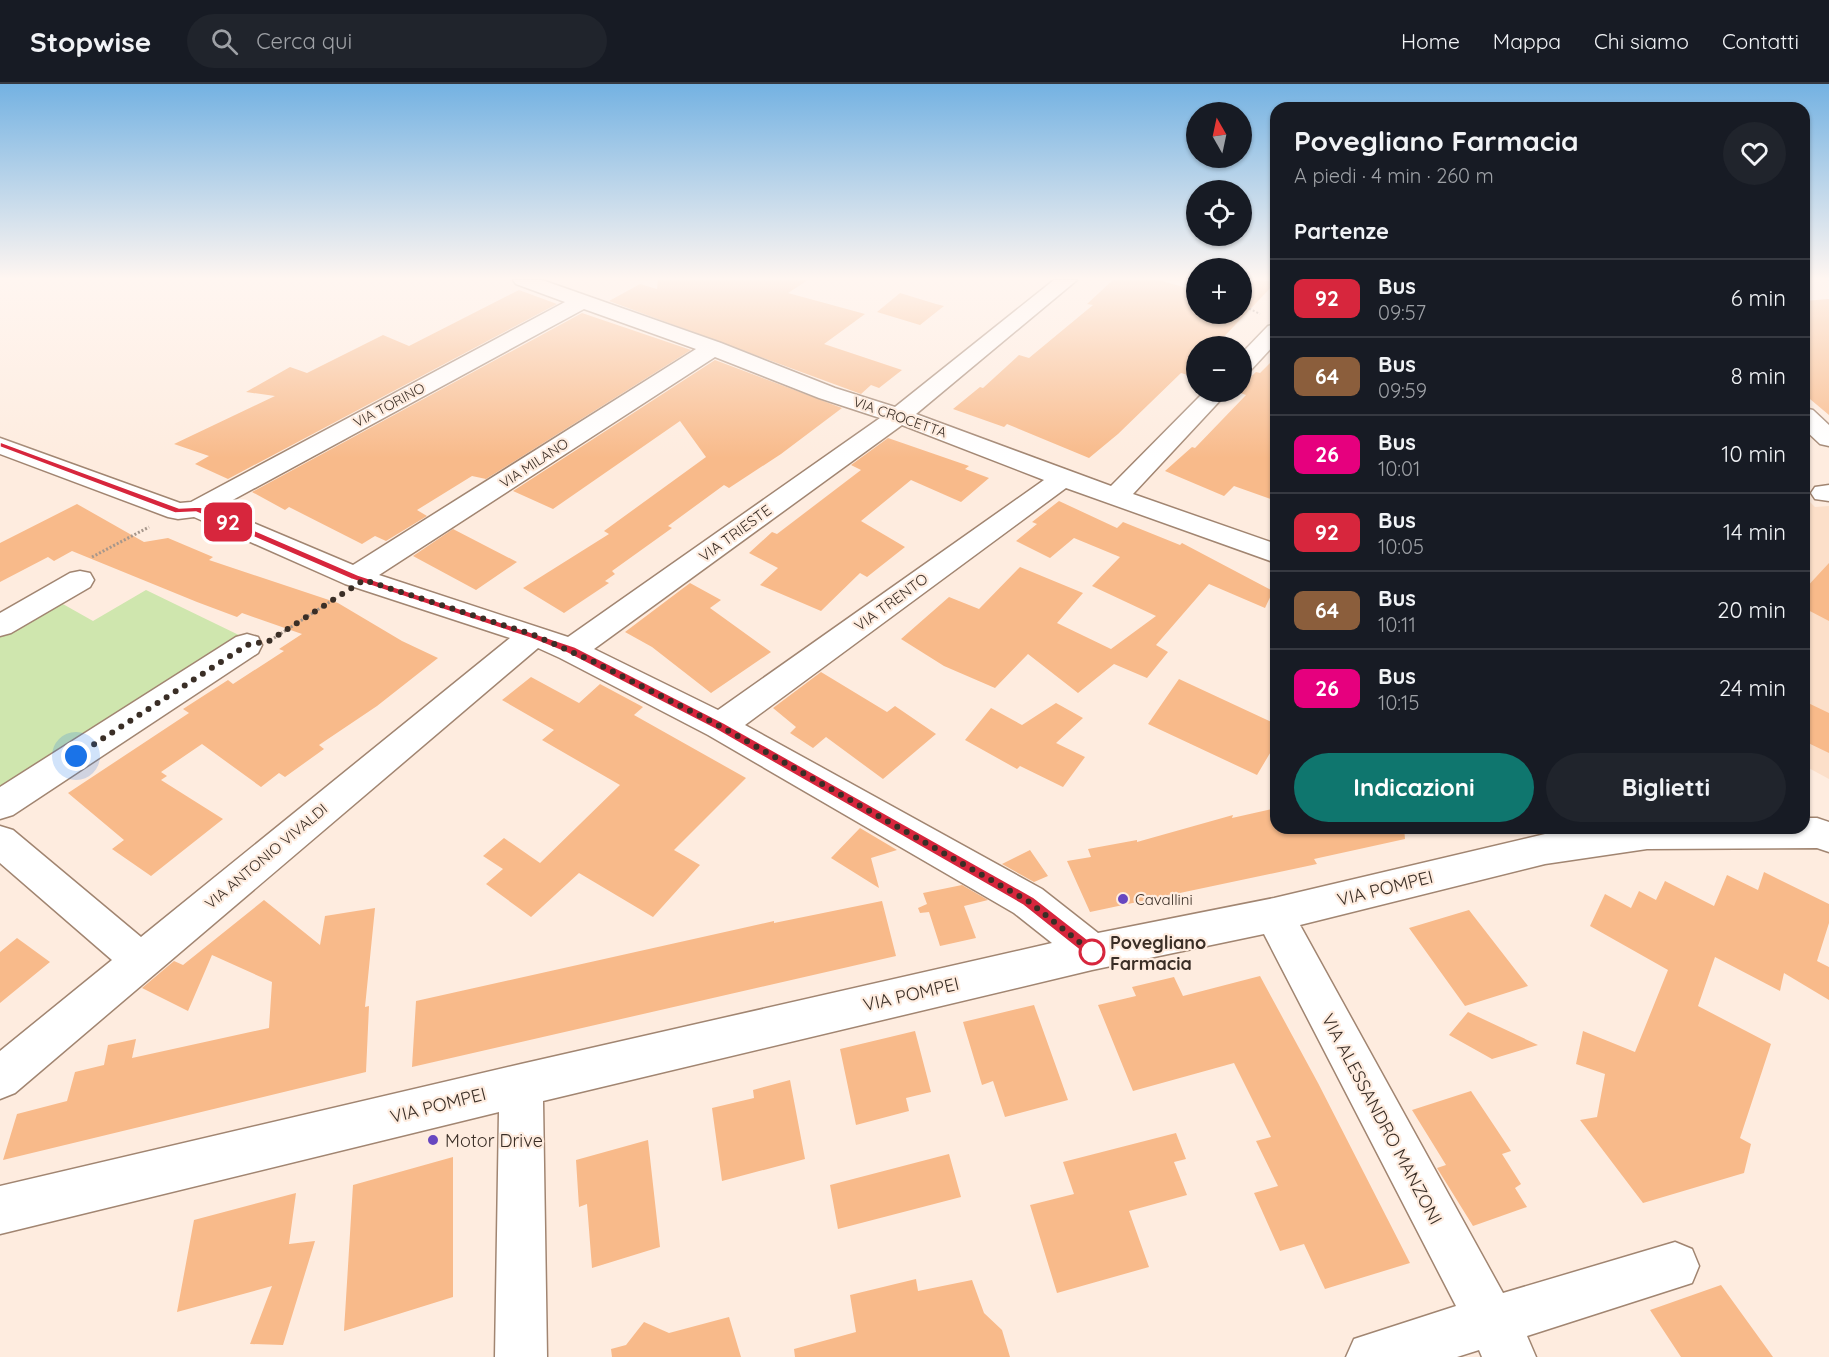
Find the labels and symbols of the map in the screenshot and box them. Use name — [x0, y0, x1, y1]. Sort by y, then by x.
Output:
north arrow — [1186, 102, 1252, 168]
street label: VIA TORINO — [350, 379, 428, 431]
street label: VIA CROCETTA — [851, 393, 949, 441]
street label: VIA MILANO — [496, 434, 572, 492]
street label: VIA TRIESTE — [695, 500, 775, 566]
line badge: 92 — [201, 502, 255, 542]
street label: VIA TRENTO — [850, 569, 932, 635]
your location — [61, 741, 91, 771]
street label: VIA ANTONIO VIVALDI — [201, 799, 331, 913]
street label: VIA POMPEI — [1335, 865, 1435, 911]
place label: Cavallini — [1135, 890, 1193, 909]
marker: Cavallini — [1116, 892, 1130, 906]
place label: Povegliano Farmacia — [1110, 931, 1206, 975]
marker: Povegliano Farmacia — [1079, 939, 1105, 965]
street label: VIA POMPEI — [861, 972, 961, 1016]
street label: VIA ALESSANDRO MANZONI — [1317, 1010, 1447, 1228]
street label: VIA POMPEI — [388, 1082, 488, 1128]
place label: Motor Drive — [445, 1129, 543, 1152]
marker: Motor Drive — [426, 1133, 440, 1147]

